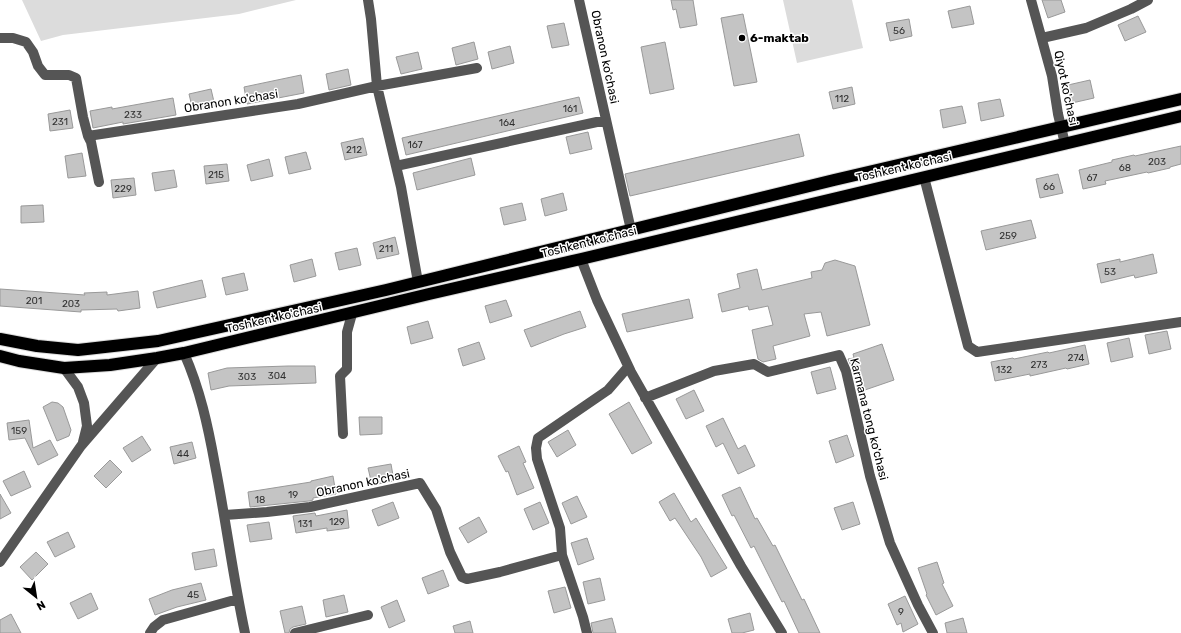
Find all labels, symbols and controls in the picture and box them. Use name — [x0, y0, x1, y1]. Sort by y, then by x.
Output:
street label: Obranon ko'chasi — [588, 9, 622, 105]
house number: 56 — [893, 25, 905, 37]
place label: 6-maktab — [750, 31, 809, 45]
marker: 6-maktab — [737, 33, 747, 43]
street label: Qiyot ko'chasi — [1051, 49, 1081, 127]
street label: Obranon ko'chasi — [183, 87, 279, 115]
house number: 112 — [835, 93, 849, 105]
house number: 161 — [563, 103, 577, 115]
house number: 233 — [124, 109, 142, 121]
house number: 231 — [52, 116, 68, 128]
house number: 164 — [499, 117, 515, 129]
house number: 167 — [407, 139, 423, 151]
house number: 212 — [346, 144, 362, 156]
street label: Toshkent ko'chasi — [855, 149, 953, 185]
house number: 203 — [1148, 156, 1166, 168]
house number: 68 — [1119, 162, 1131, 174]
house number: 215 — [208, 169, 224, 181]
house number: 67 — [1087, 172, 1097, 184]
house number: 66 — [1043, 181, 1055, 193]
house number: 229 — [114, 183, 132, 195]
street label: Toshkent ko'chasi — [540, 223, 638, 261]
house number: 259 — [999, 230, 1017, 242]
house number: 211 — [379, 243, 393, 255]
house number: 53 — [1104, 266, 1116, 278]
house number: 201 — [26, 295, 42, 307]
house number: 203 — [62, 298, 80, 310]
street label: Toshkent ko'chasi — [225, 300, 323, 336]
house number: 274 — [1068, 352, 1084, 364]
street label: Karmana tong ko'chasi — [847, 356, 891, 482]
house number: 273 — [1030, 359, 1048, 371]
house number: 132 — [996, 364, 1012, 376]
house number: 304 — [268, 370, 286, 382]
house number: 303 — [238, 371, 256, 383]
house number: 159 — [11, 425, 27, 437]
house number: 44 — [177, 448, 189, 460]
street label: Obranon ko'chasi — [315, 466, 411, 500]
house number: 19 — [288, 489, 298, 501]
house number: 18 — [255, 494, 265, 506]
house number: 129 — [329, 516, 345, 528]
house number: 131 — [298, 518, 312, 530]
north arrow — [16, 577, 56, 617]
house number: 45 — [187, 589, 199, 601]
text: N — [34, 598, 47, 613]
house number: 9 — [898, 606, 904, 618]

